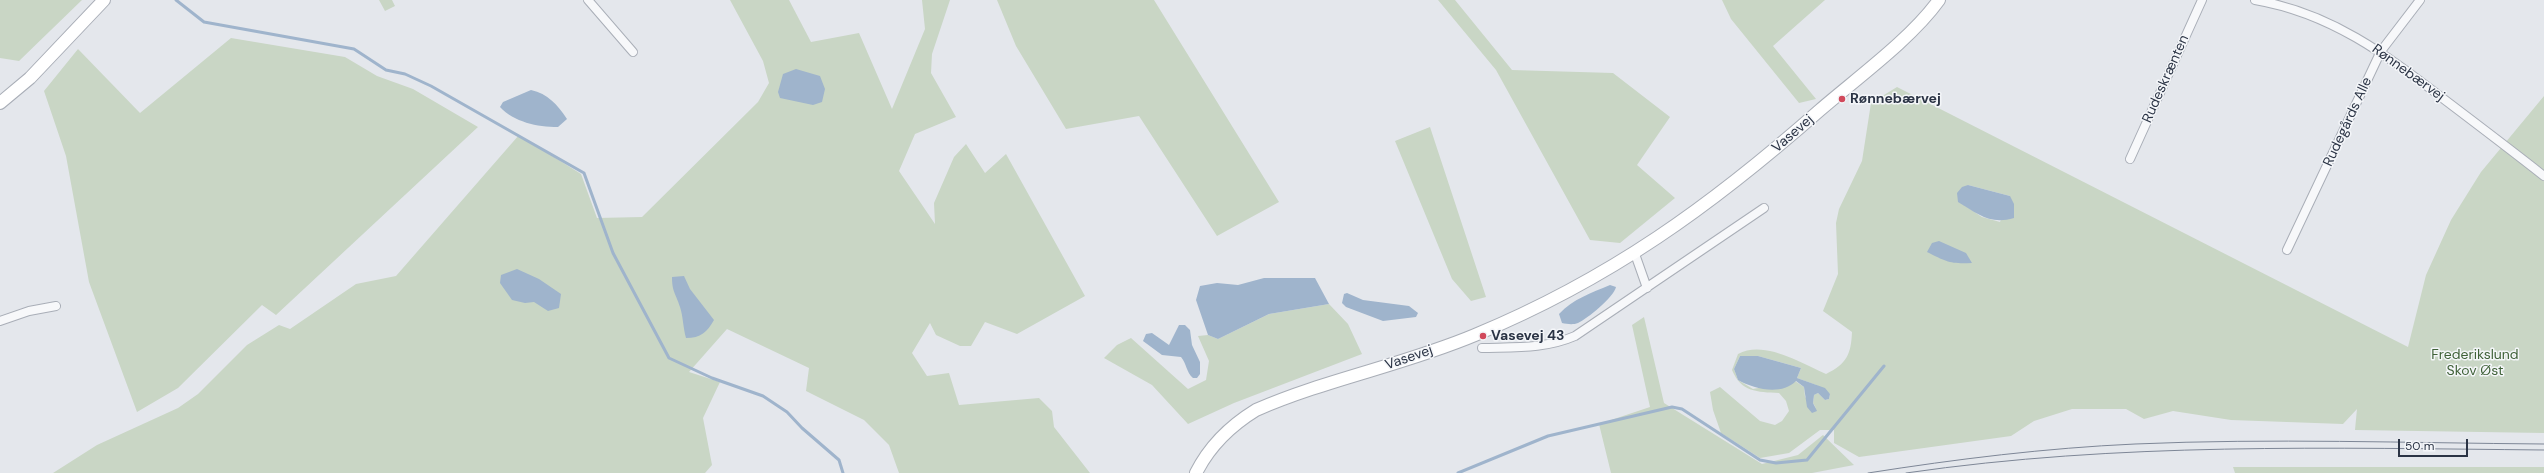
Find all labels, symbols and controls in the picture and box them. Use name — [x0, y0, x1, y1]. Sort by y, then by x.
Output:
street label: Rudeskrænten — [2139, 32, 2193, 126]
street label: Rønnebærvej — [2368, 41, 2448, 105]
street label: Rudegårds Alle — [2320, 75, 2376, 169]
place label: Rønnebærvej — [1850, 91, 1941, 107]
marker: Rønnebærvej — [1837, 94, 1847, 104]
street label: Vasevej — [1769, 111, 1817, 157]
place label: Vasevej 43 — [1491, 328, 1564, 344]
marker: Vasevej 43 — [1478, 331, 1488, 341]
street label: Vasevej — [1383, 342, 1435, 374]
park label: Frederikslund Skov Øst — [2431, 347, 2519, 380]
scale bar — [2400, 431, 2470, 457]
text: 50 m — [2405, 438, 2434, 454]

